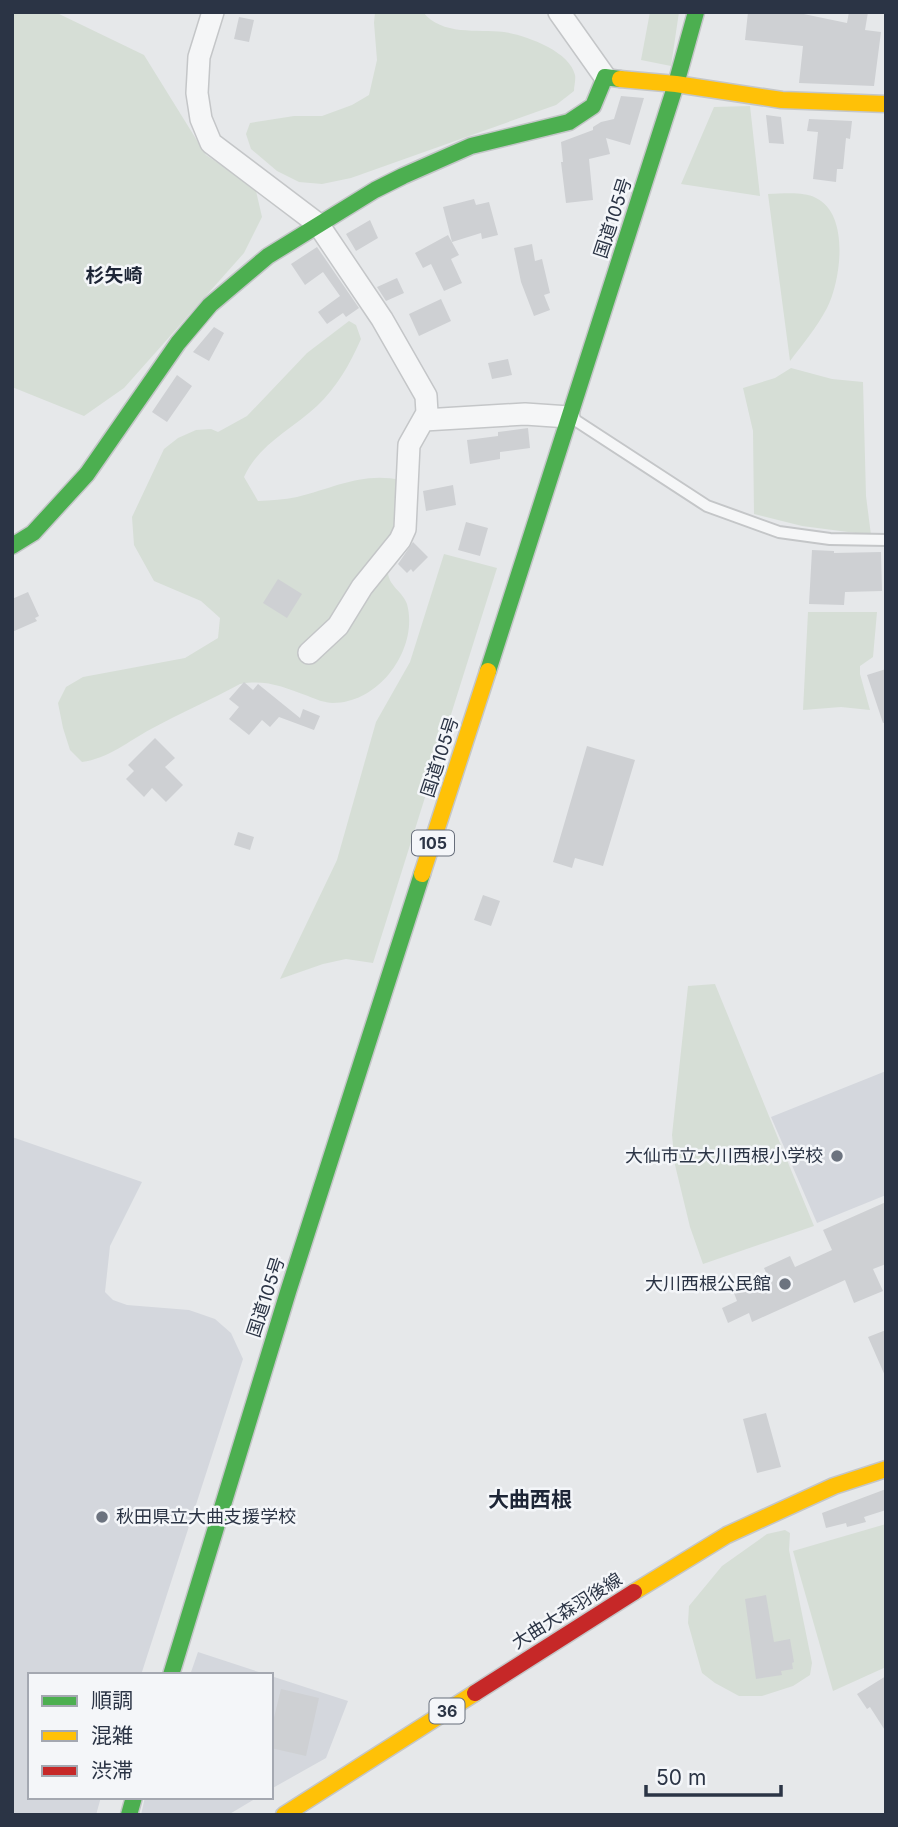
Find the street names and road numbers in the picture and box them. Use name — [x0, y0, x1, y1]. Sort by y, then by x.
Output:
street label: 国道105号 — [590, 175, 635, 261]
street label: 国道105号 — [417, 714, 462, 800]
road number: 105 — [412, 830, 454, 856]
street label: 国道105号 — [243, 1254, 288, 1340]
street label: 大曲大森羽後線 — [508, 1568, 626, 1653]
road number: 36 — [430, 1698, 464, 1723]

